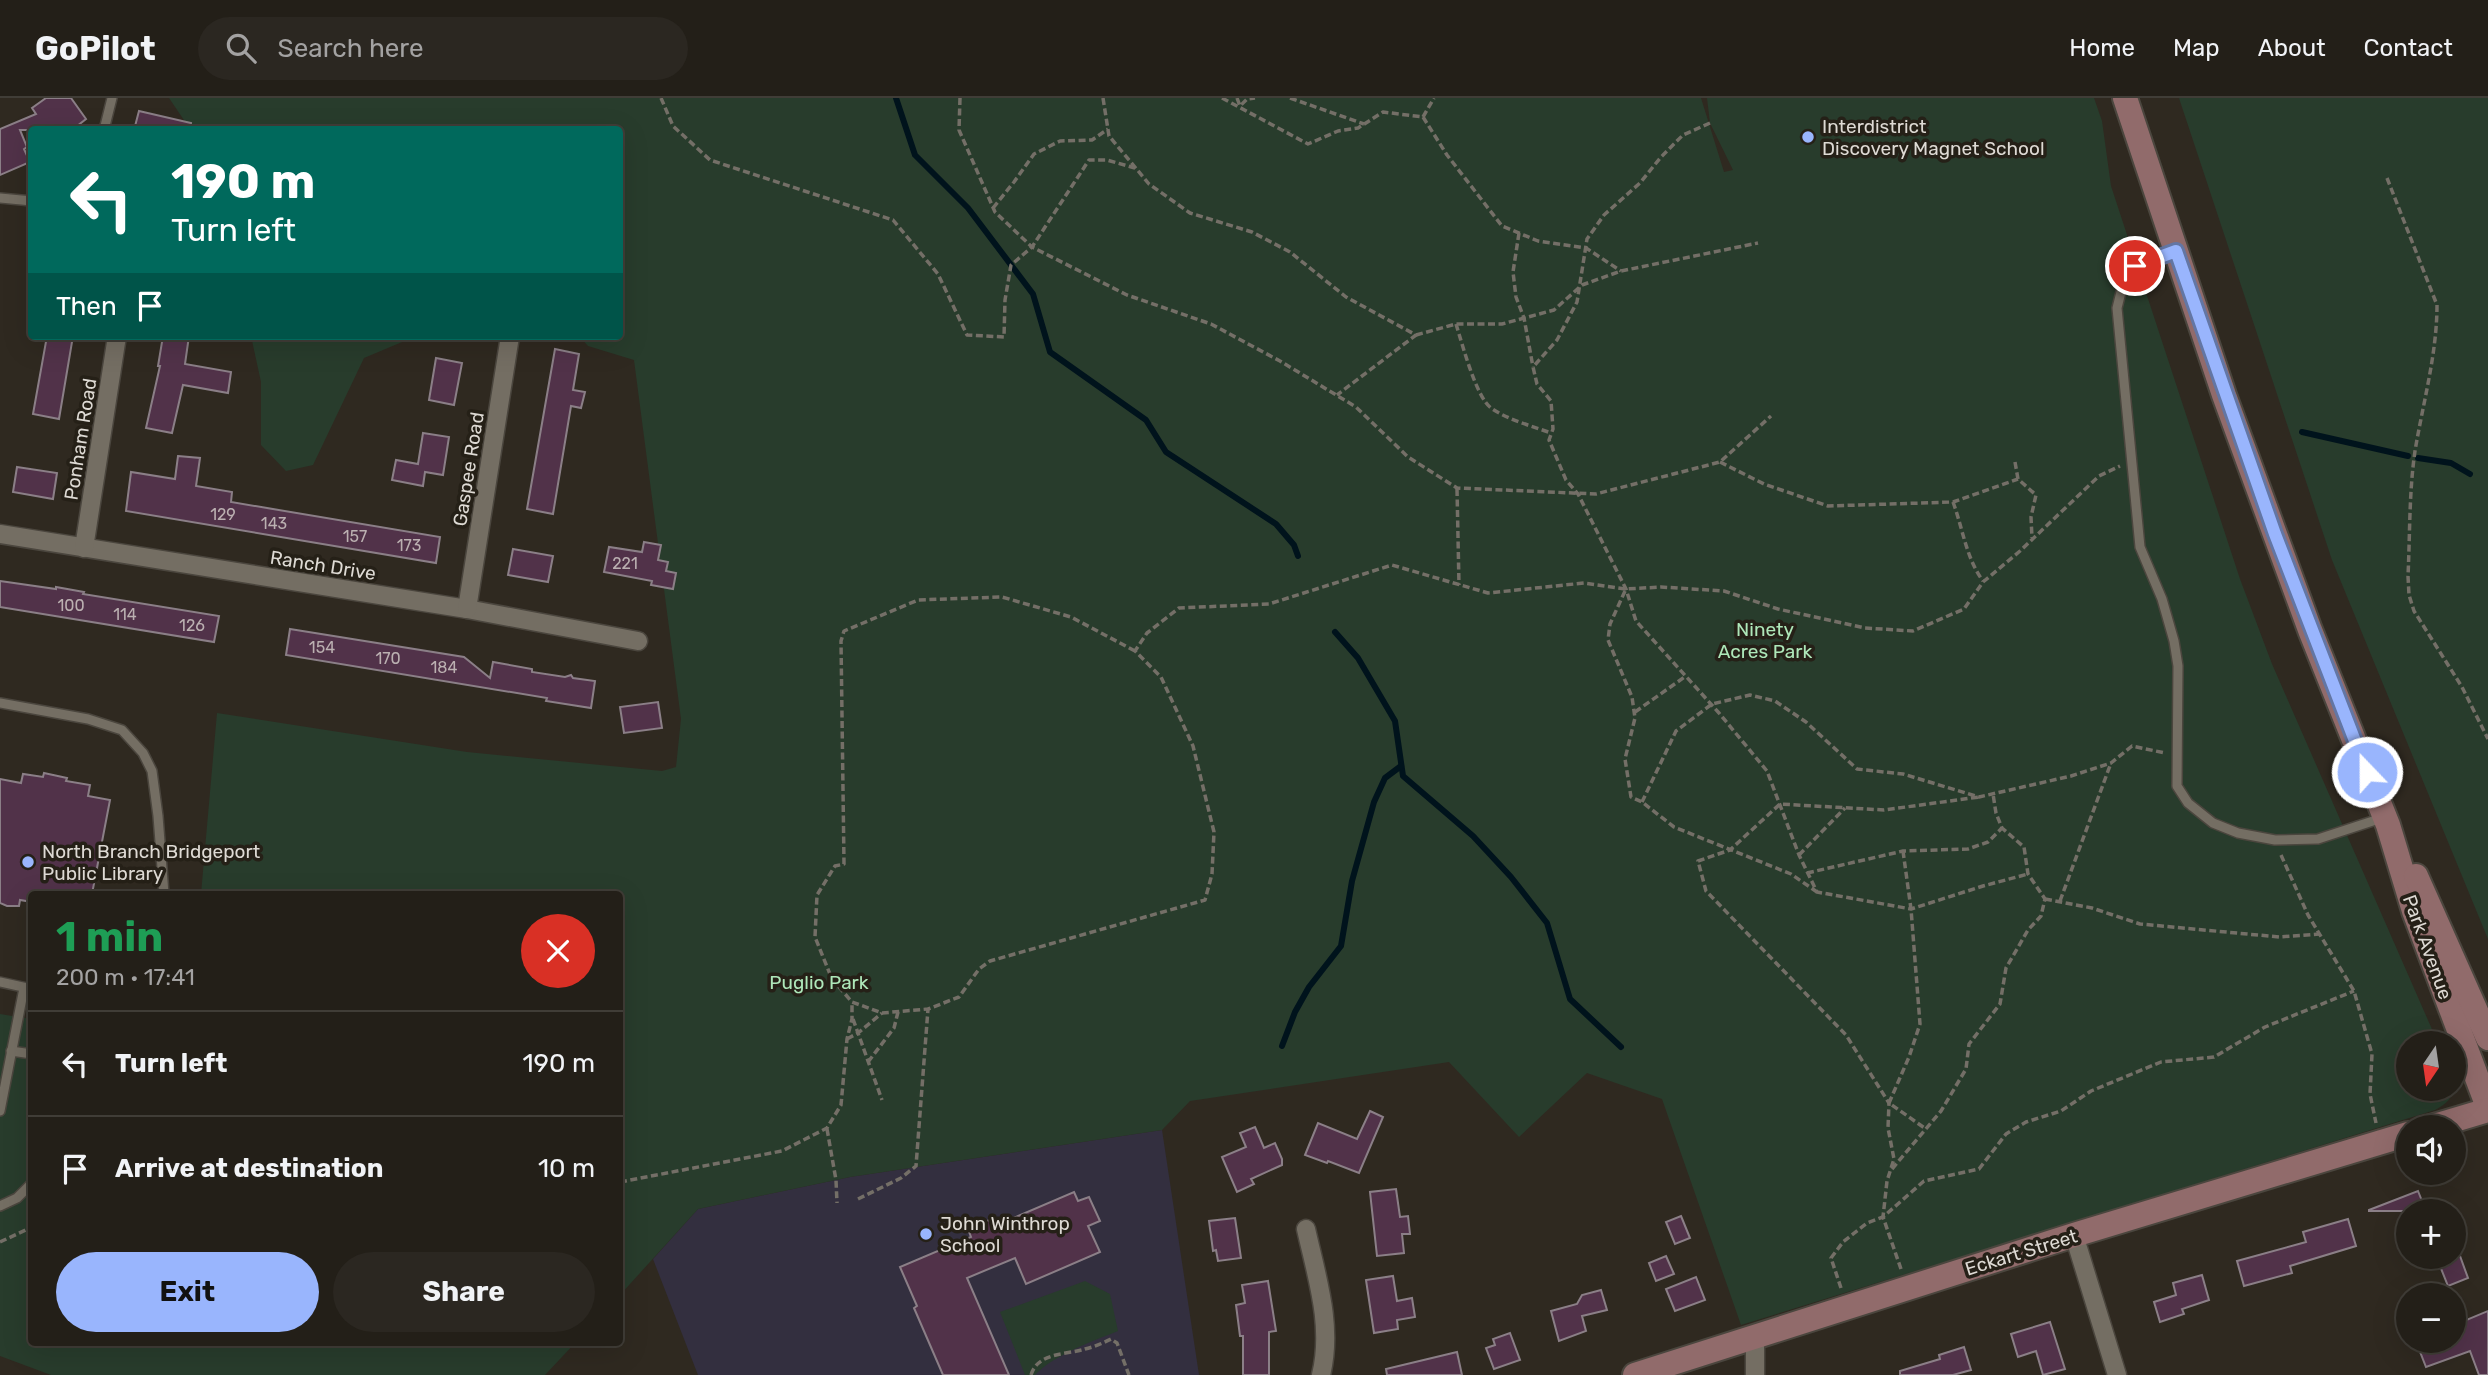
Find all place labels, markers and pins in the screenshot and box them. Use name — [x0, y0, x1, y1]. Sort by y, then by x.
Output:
place label: Interdistrict Discovery Magnet School — [1822, 115, 2045, 160]
marker: Interdistrict Discovery Magnet School — [1800, 129, 1816, 145]
pin — [2105, 236, 2165, 296]
place label: North Branch Bridgeport Public Library — [42, 840, 261, 885]
marker: North Branch Bridgeport Public Library — [20, 854, 36, 870]
place label: John Winthrop School — [940, 1212, 1070, 1257]
marker: John Winthrop School — [918, 1226, 934, 1242]

